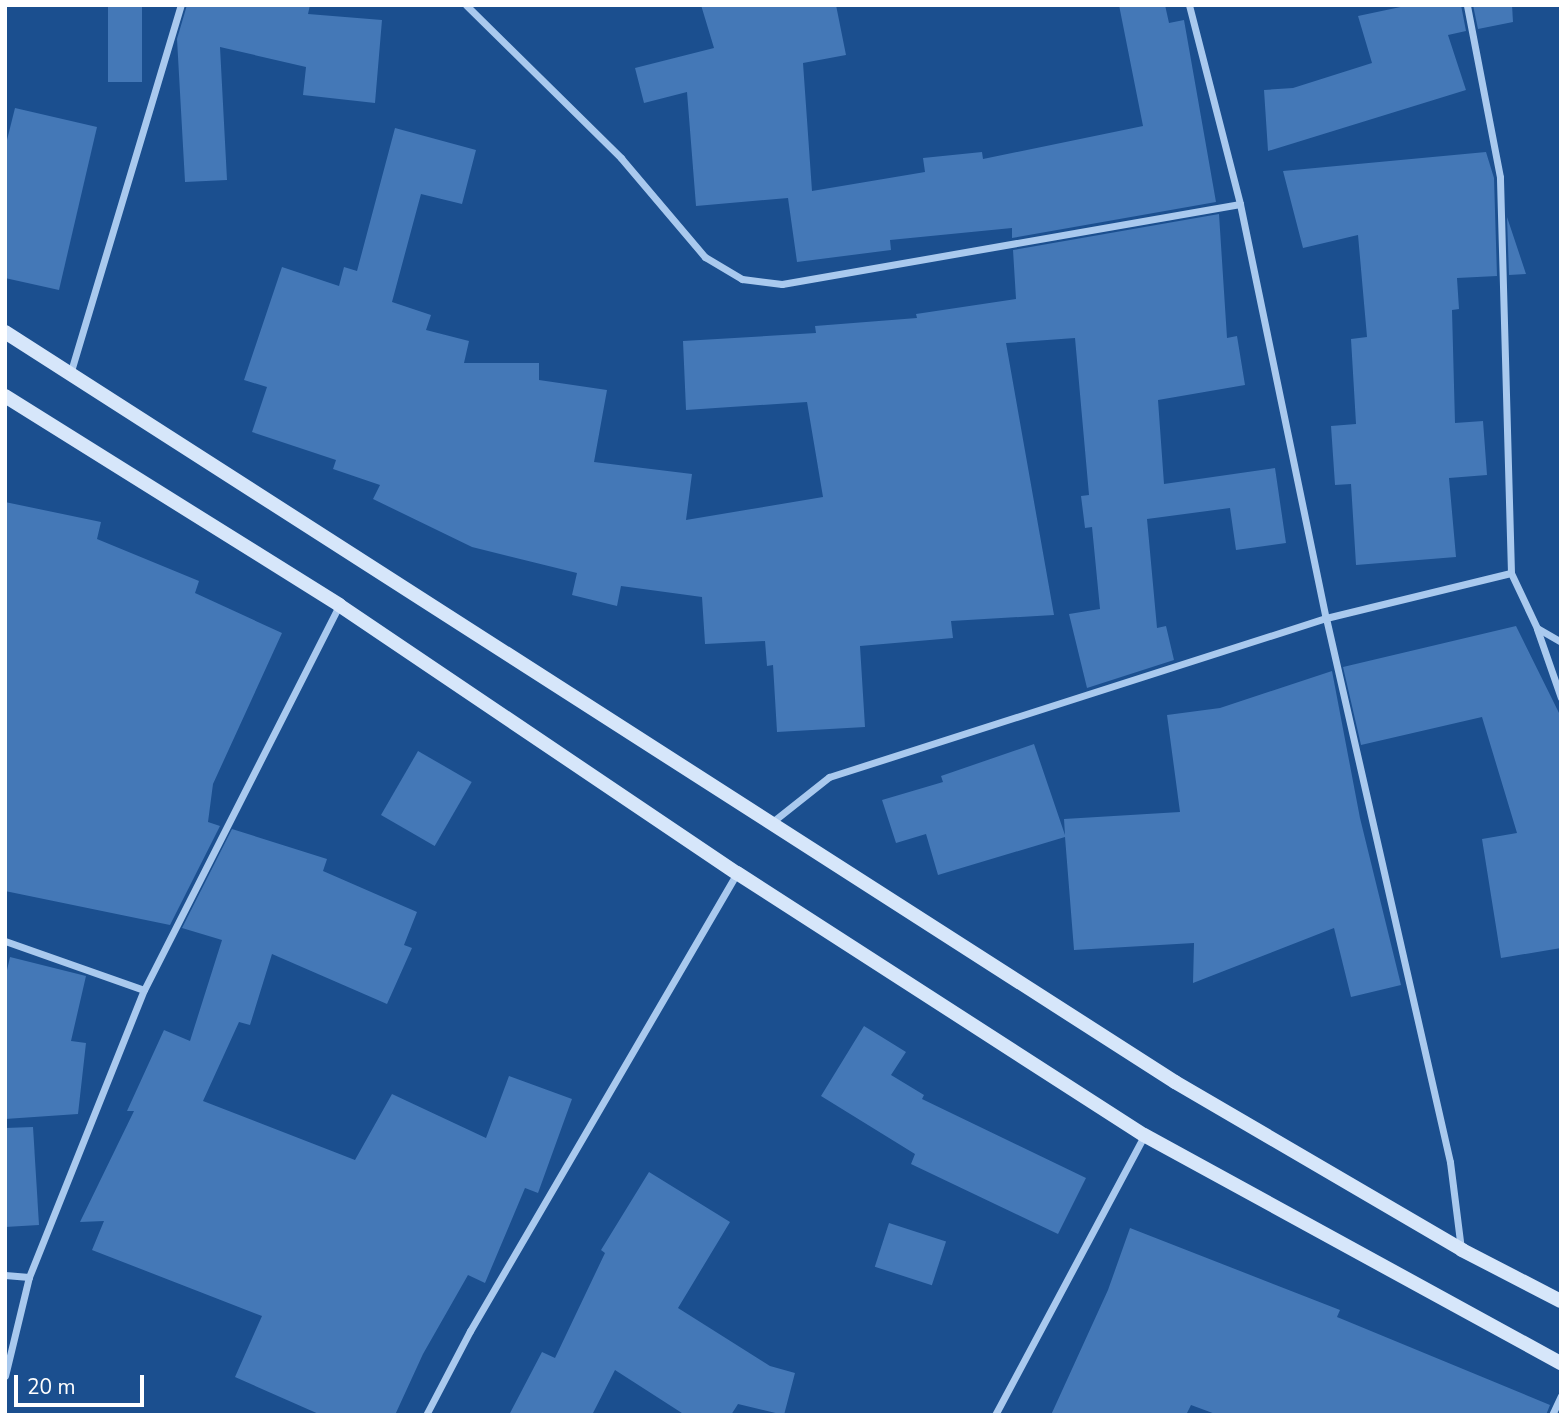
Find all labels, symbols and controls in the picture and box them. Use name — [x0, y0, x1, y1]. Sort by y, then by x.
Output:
scale bar — [18, 1360, 147, 1404]
text: 20 m — [27, 1373, 76, 1401]

